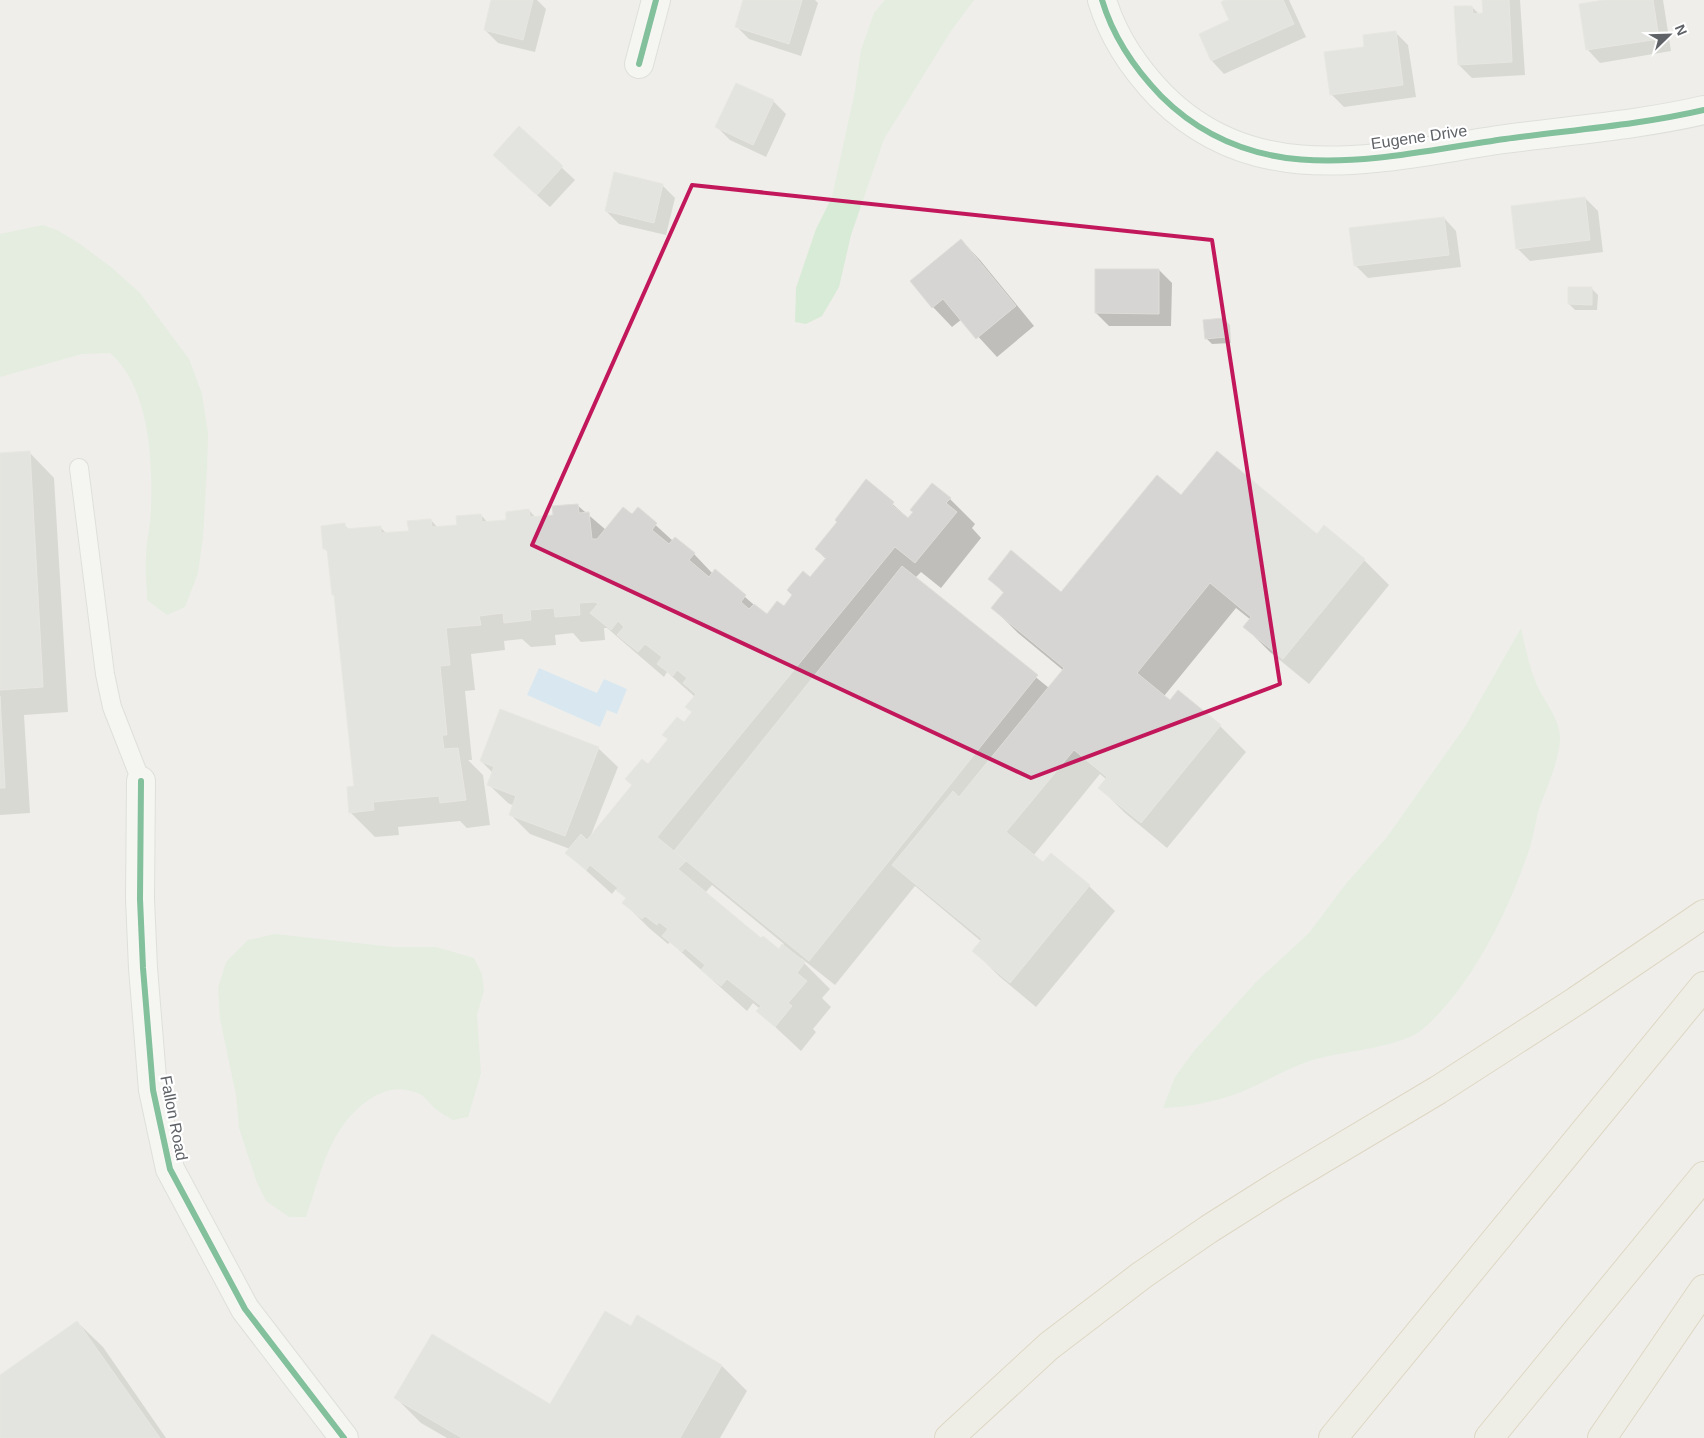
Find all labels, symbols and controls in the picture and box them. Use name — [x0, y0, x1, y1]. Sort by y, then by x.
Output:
north arrow — [1644, 10, 1694, 60]
text: N — [1672, 22, 1690, 38]
street label: Eugene Drive — [1370, 122, 1468, 152]
street label: Fallon Road — [157, 1074, 191, 1162]

